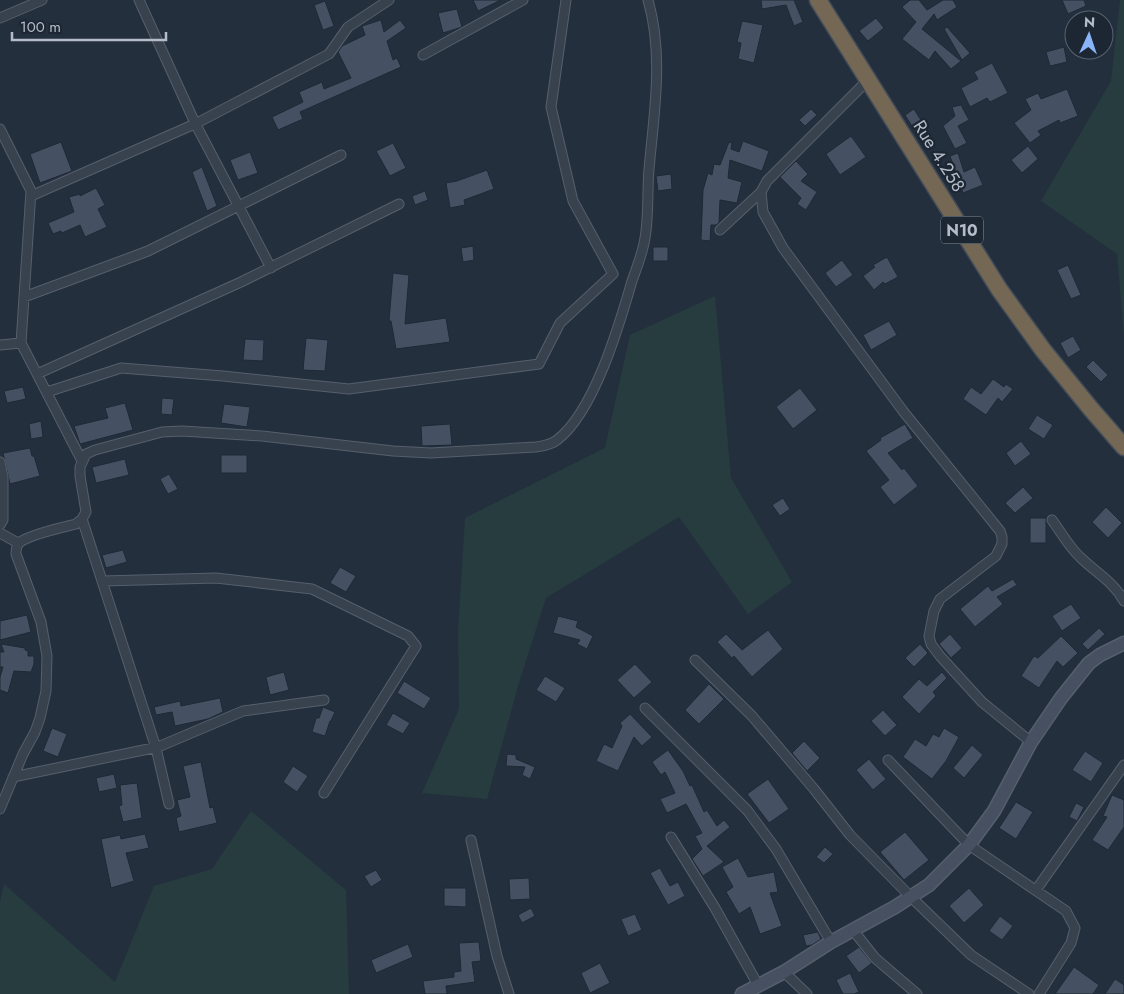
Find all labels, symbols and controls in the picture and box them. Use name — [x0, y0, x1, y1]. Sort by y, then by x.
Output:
scale bar — [12, 10, 166, 42]
north arrow — [1064, 10, 1114, 60]
text: N — [1084, 12, 1096, 32]
text: 100 m — [20, 16, 61, 38]
street label: Rue 4.258 — [907, 115, 971, 197]
road number: N10 — [941, 216, 983, 244]

